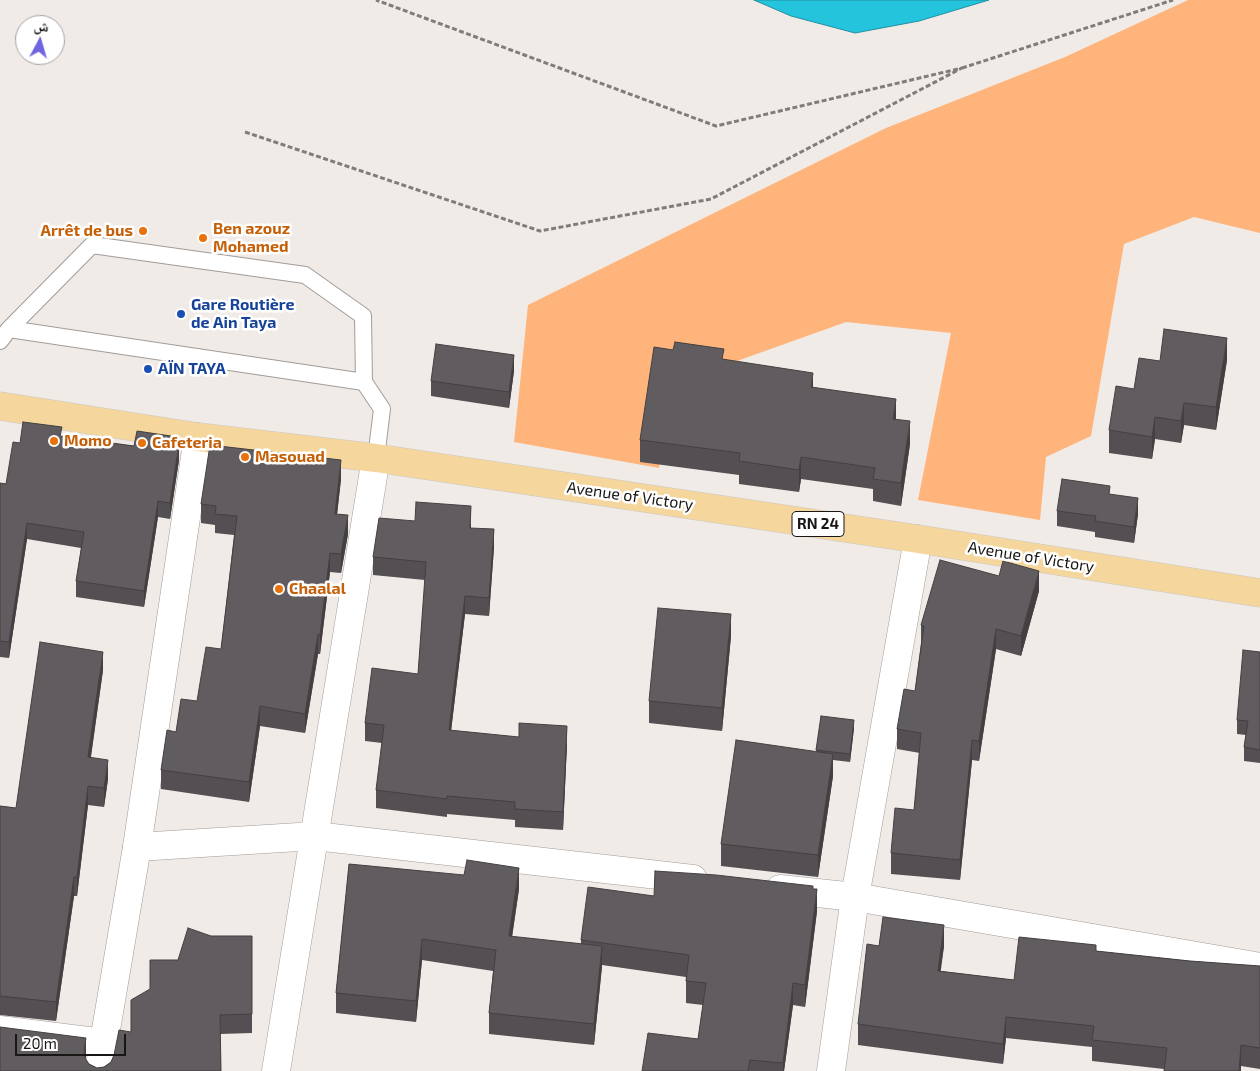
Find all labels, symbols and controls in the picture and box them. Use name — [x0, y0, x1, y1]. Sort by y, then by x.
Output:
north arrow — [15, 15, 65, 65]
text: ش — [33, 16, 50, 35]
place label: Ben azouz Mohamed — [213, 219, 290, 257]
place label: Arrêt de bus — [40, 221, 133, 241]
marker: Arrêt de bus — [137, 225, 149, 237]
marker: Ben azouz Mohamed — [197, 232, 209, 244]
place label: Gare Routière de Ain Taya — [191, 295, 295, 333]
marker: Gare Routière de Ain Taya — [175, 308, 187, 320]
place label: AÏN TAYA — [158, 359, 226, 379]
marker: AÏN TAYA — [142, 363, 154, 375]
place label: Momo — [64, 431, 112, 451]
place label: Cafeteria — [152, 433, 222, 453]
marker: Momo — [48, 435, 60, 447]
marker: Cafeteria — [136, 437, 148, 449]
place label: Masouad — [255, 447, 325, 467]
marker: Masouad — [239, 451, 251, 463]
street label: Avenue of Victory — [566, 478, 694, 514]
road number: RN 24 — [792, 512, 844, 536]
street label: Avenue of Victory — [967, 538, 1095, 576]
place label: Chaalal — [289, 579, 346, 599]
marker: Chaalal — [273, 583, 285, 595]
scale bar — [18, 1024, 129, 1056]
text: 20 m — [23, 1034, 57, 1052]

